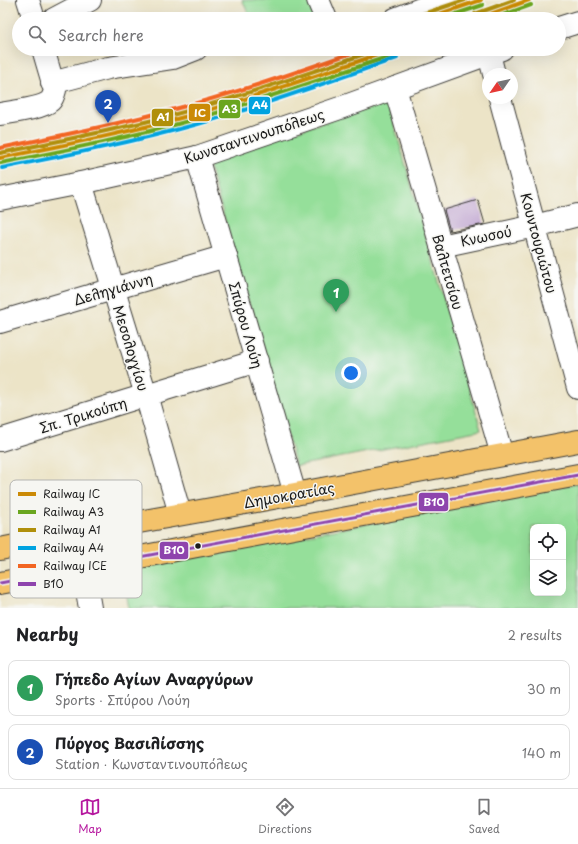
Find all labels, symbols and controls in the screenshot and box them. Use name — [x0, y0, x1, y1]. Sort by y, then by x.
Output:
search box — [12, 12, 566, 56]
icon: search — [26, 23, 48, 45]
text: Search here — [58, 23, 144, 46]
north arrow — [482, 68, 518, 104]
pin: 2 — [95, 90, 121, 123]
line badge: A4 — [248, 96, 271, 115]
text: A4 — [252, 96, 269, 113]
line badge: A3 — [218, 99, 241, 119]
text: A3 — [222, 100, 238, 117]
street label: Κωνσταντινουπόλεως — [181, 103, 327, 169]
line badge: IC — [188, 103, 211, 122]
text: IC — [194, 104, 206, 121]
line badge: A1 — [151, 108, 174, 127]
text: A1 — [157, 108, 170, 125]
street label: Κουντουριώτου — [516, 190, 562, 296]
street label: Κνωσού — [458, 220, 514, 252]
street label: Βαλτετσίου — [427, 232, 469, 312]
street label: Δεληγιάννη — [71, 268, 155, 310]
street label: Σπύρου Λούη — [224, 279, 268, 371]
pin: 1 — [323, 279, 349, 312]
street label: Μεσολογγίου — [108, 302, 154, 394]
your location — [341, 363, 361, 383]
street label: Σπ. Τρικούπη — [37, 392, 129, 438]
street label: Δημοκρατίας — [242, 477, 336, 513]
legend — [10, 480, 142, 598]
text: Railway IC — [43, 485, 100, 502]
line badge: Β10 — [418, 492, 449, 512]
text: Β10 — [423, 493, 445, 510]
text: Railway A3 — [43, 503, 104, 520]
text: Railway A1 — [43, 521, 101, 538]
map controls — [530, 524, 566, 596]
button: locate — [530, 524, 566, 560]
text: Railway A4 — [43, 539, 104, 556]
line badge: Β10 — [159, 541, 189, 560]
text: Β10 — [163, 541, 185, 558]
unlabelled marker — [193, 541, 203, 551]
text: Railway ICE — [43, 557, 107, 574]
button: layers — [530, 560, 566, 596]
text: Β10 — [43, 575, 63, 592]
text: Nearby — [16, 621, 78, 647]
text: 2 results — [508, 625, 562, 644]
text: Γήπεδο Αγίων Αναργύρων — [55, 667, 254, 690]
text: 1 — [27, 679, 33, 698]
text: 30 m — [527, 679, 561, 698]
text: Sports · Σπύρου Λούη — [55, 690, 190, 709]
text: Πύργος Βασιλίσσης — [55, 731, 204, 754]
text: 2 — [25, 743, 35, 762]
text: 140 m — [522, 743, 561, 762]
text: Station · Κωνσταντινουπόλεως — [55, 754, 248, 773]
tab: Map — [78, 796, 102, 837]
tab: Directions — [258, 796, 312, 837]
tab: Saved — [468, 796, 500, 837]

